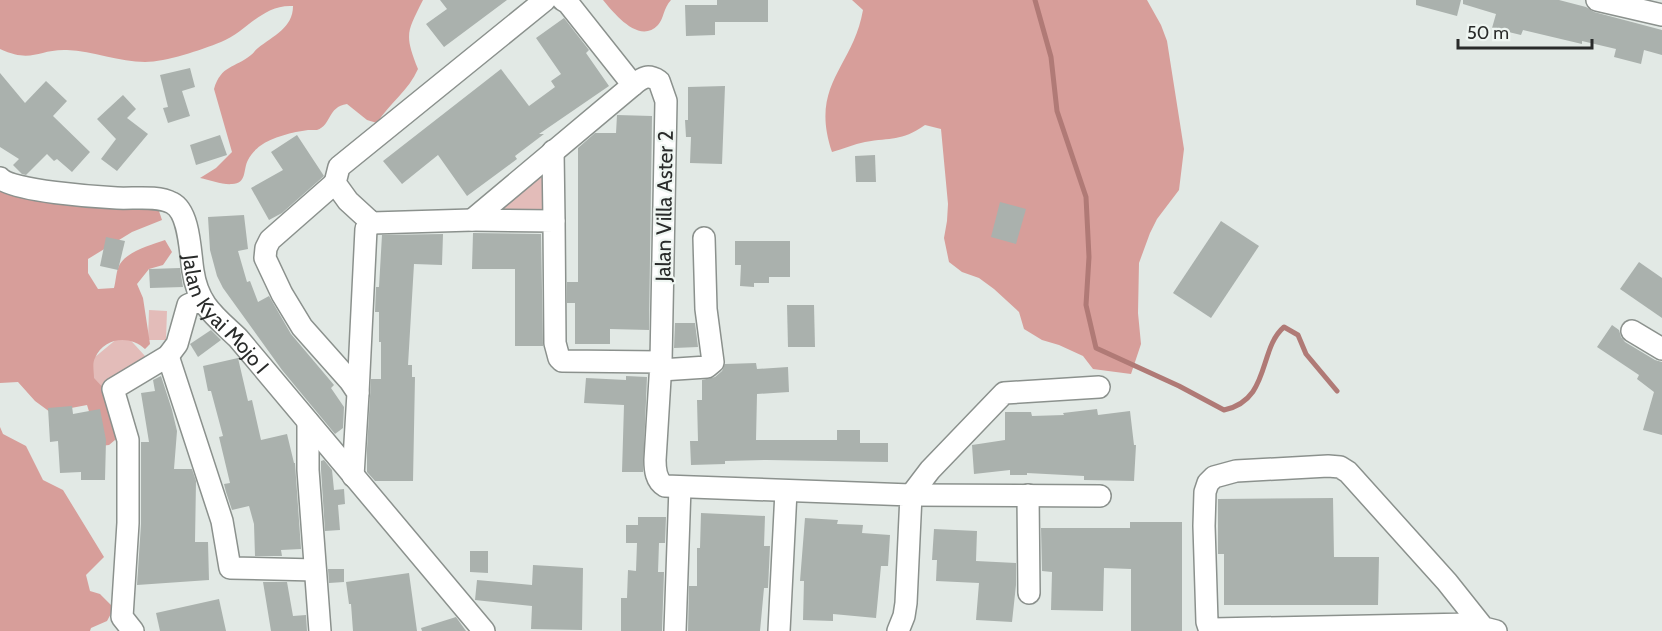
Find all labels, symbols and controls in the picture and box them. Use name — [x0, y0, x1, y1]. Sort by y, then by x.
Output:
scale bar — [1458, 12, 1592, 50]
text: 50 m — [1467, 22, 1509, 44]
street label: Jalan Villa Aster 2 — [650, 130, 678, 283]
street label: Jalan Kyai Mojo I — [179, 252, 275, 378]

